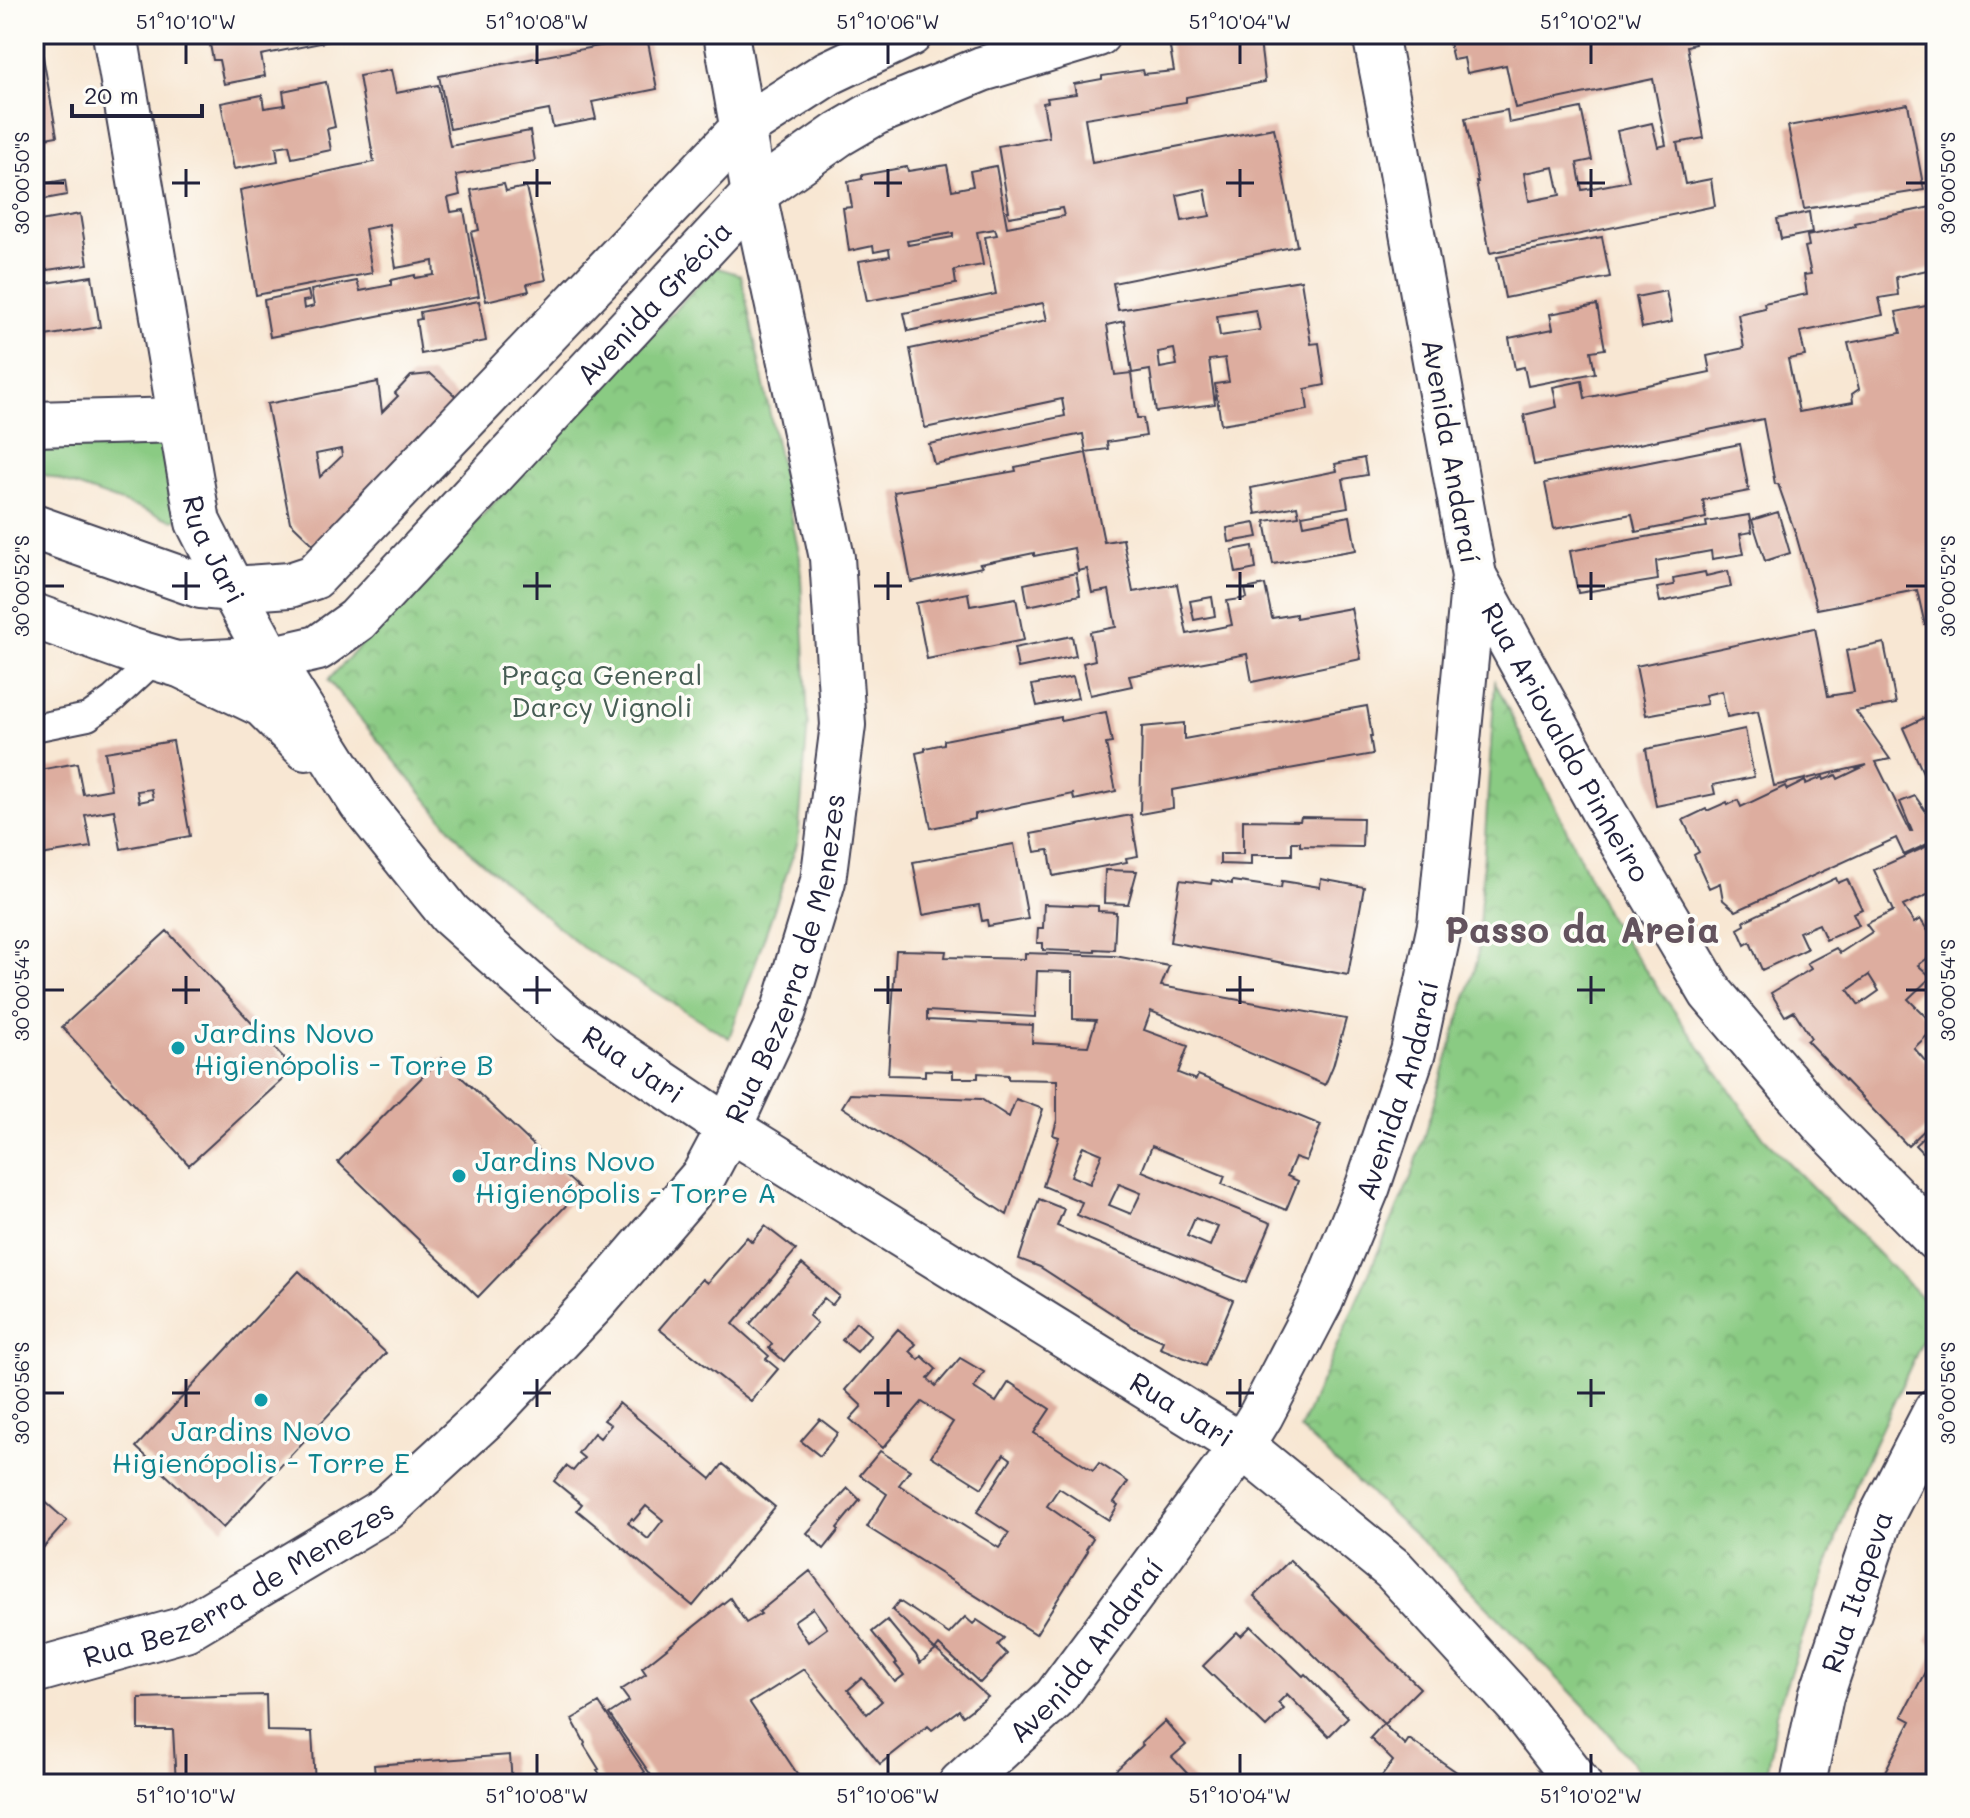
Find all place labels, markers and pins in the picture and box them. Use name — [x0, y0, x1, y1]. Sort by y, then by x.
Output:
place label: Jardins Novo Higienópolis - Torre B — [194, 1014, 494, 1082]
marker: Jardins Novo Higienópolis - Torre B — [169, 1039, 187, 1057]
place label: Jardins Novo Higienópolis - Torre A — [475, 1142, 777, 1210]
marker: Jardins Novo Higienópolis - Torre A — [450, 1167, 468, 1185]
marker: Jardins Novo Higienópolis - Torre E — [252, 1391, 270, 1409]
place label: Jardins Novo Higienópolis - Torre E — [112, 1412, 410, 1480]

